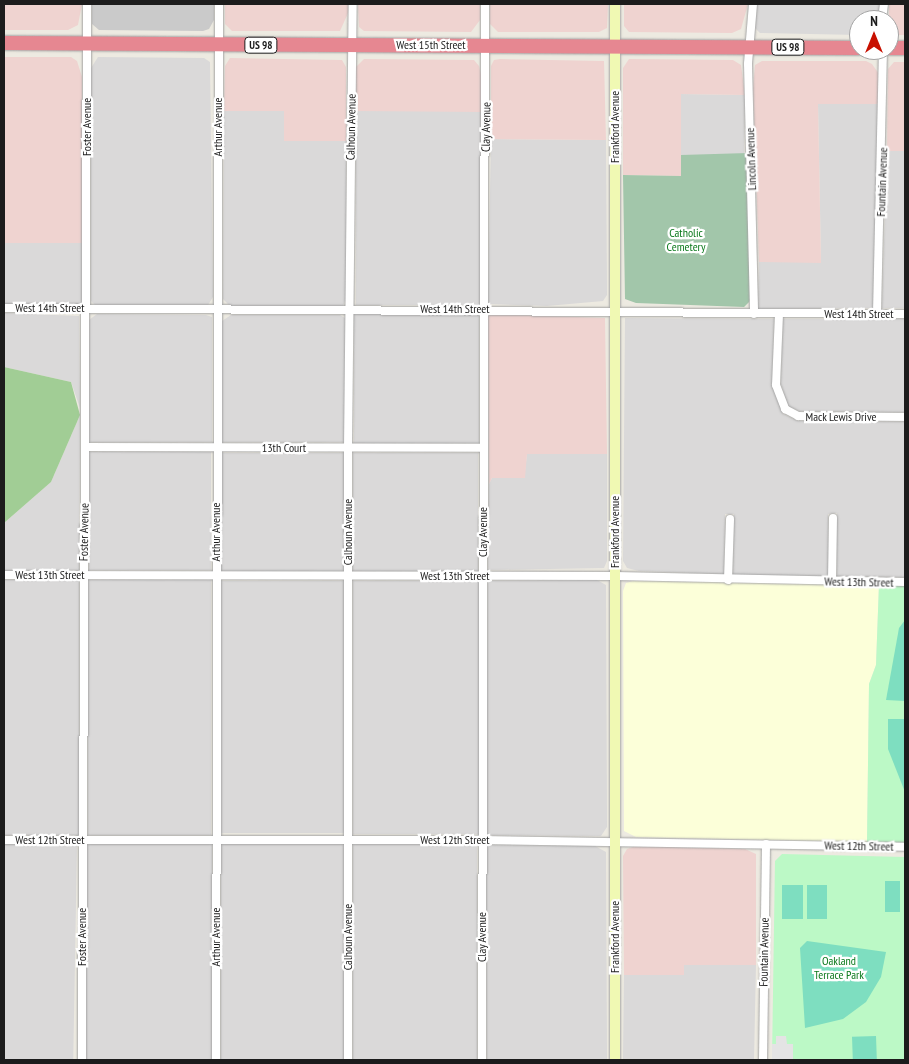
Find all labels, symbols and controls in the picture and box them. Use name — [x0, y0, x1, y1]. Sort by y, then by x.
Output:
north arrow — [849, 10, 899, 60]
text: N — [870, 12, 878, 30]
road number: US 98 — [244, 36, 278, 54]
street label: West 15th Street — [396, 38, 466, 52]
road number: US 98 — [770, 38, 806, 56]
street label: Frankford Avenue — [608, 91, 622, 163]
street label: Calhoun Avenue — [343, 93, 359, 161]
street label: Arthur Avenue — [211, 97, 225, 157]
street label: Foster Avenue — [80, 98, 94, 156]
street label: Clay Avenue — [478, 102, 494, 152]
street label: Lincoln Avenue — [743, 127, 759, 191]
street label: Fountain Avenue — [874, 147, 890, 217]
park label: Catholic Cemetery — [667, 226, 705, 254]
street label: West 14th Street — [15, 301, 85, 315]
street label: West 14th Street — [420, 302, 490, 316]
street label: West 14th Street — [824, 307, 894, 321]
street label: Mack Lewis Drive — [805, 410, 877, 424]
street label: 13th Court — [262, 441, 306, 455]
street label: Frankford Avenue — [608, 496, 622, 568]
street label: Calhoun Avenue — [341, 499, 355, 565]
street label: Arthur Avenue — [209, 502, 223, 562]
street label: Foster Avenue — [76, 503, 92, 561]
street label: Clay Avenue — [476, 507, 490, 557]
street label: West 13th Street — [15, 568, 85, 582]
street label: West 13th Street — [420, 569, 490, 583]
street label: West 13th Street — [824, 574, 894, 590]
street label: West 12th Street — [15, 833, 85, 847]
street label: West 12th Street — [420, 833, 490, 847]
street label: West 12th Street — [824, 838, 894, 854]
street label: Frankford Avenue — [608, 901, 622, 973]
street label: Calhoun Avenue — [341, 904, 355, 970]
street label: Arthur Avenue — [209, 907, 223, 967]
street label: Foster Avenue — [75, 908, 89, 966]
street label: Clay Avenue — [475, 912, 489, 962]
street label: Fountain Avenue — [756, 917, 772, 987]
park label: Oakland Terrace Park — [814, 954, 864, 982]

